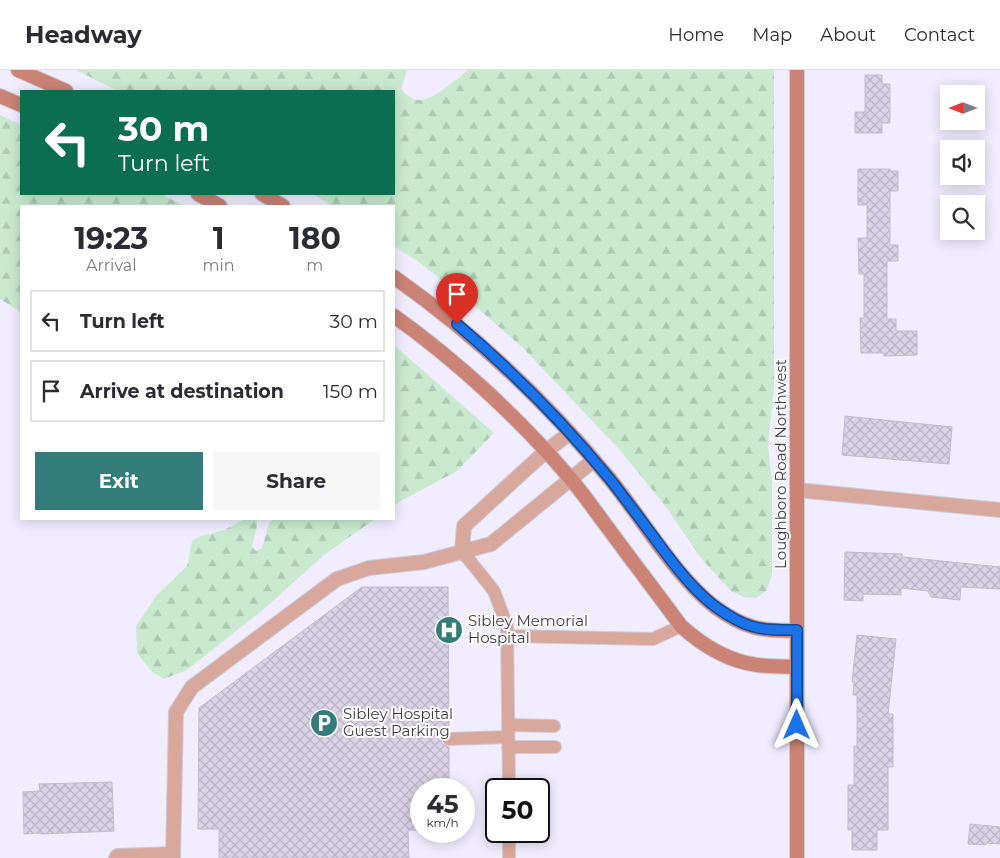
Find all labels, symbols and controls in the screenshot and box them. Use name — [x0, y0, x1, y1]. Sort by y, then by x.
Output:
text: Headway — [25, 20, 142, 49]
text: Home — [668, 24, 724, 46]
text: Map — [752, 24, 792, 46]
text: About — [820, 24, 876, 46]
text: Contact — [904, 24, 975, 46]
north arrow — [940, 85, 985, 130]
map controls — [940, 85, 985, 240]
text: 30 m — [118, 107, 209, 150]
icon: left — [35, 110, 100, 175]
button: sound — [940, 140, 985, 185]
text: Turn left — [118, 150, 210, 177]
button: search — [940, 195, 985, 240]
text: 19:23 — [74, 220, 148, 257]
text: 1 — [213, 220, 225, 257]
text: 180 — [289, 220, 341, 257]
text: Arrival — [86, 256, 137, 275]
text: min — [203, 256, 235, 275]
text: m — [306, 256, 323, 275]
pin — [436, 273, 478, 324]
icon: arrive — [443, 280, 471, 308]
icon: left — [37, 307, 65, 335]
text: Turn left — [80, 310, 165, 333]
text: 30 m — [330, 310, 378, 333]
street label: Loughboro Road Northwest — [771, 359, 790, 569]
icon: arrive — [37, 377, 65, 405]
text: Arrive at destination — [80, 380, 284, 403]
text: 150 m — [323, 380, 378, 403]
button: Exit — [35, 452, 203, 510]
button: Share — [213, 452, 380, 510]
place label: Sibley Memorial Hospital — [468, 611, 588, 647]
hospital icon: Sibley Memorial Hospital — [434, 615, 464, 645]
position arrow — [770, 698, 822, 750]
place label: Sibley Hospital Guest Parking — [343, 704, 453, 740]
parking icon: Sibley Hospital Guest Parking — [309, 708, 339, 738]
speed limit sign: 50 — [485, 778, 550, 843]
text: 45 — [426, 789, 459, 819]
text: km/h — [426, 815, 459, 830]

